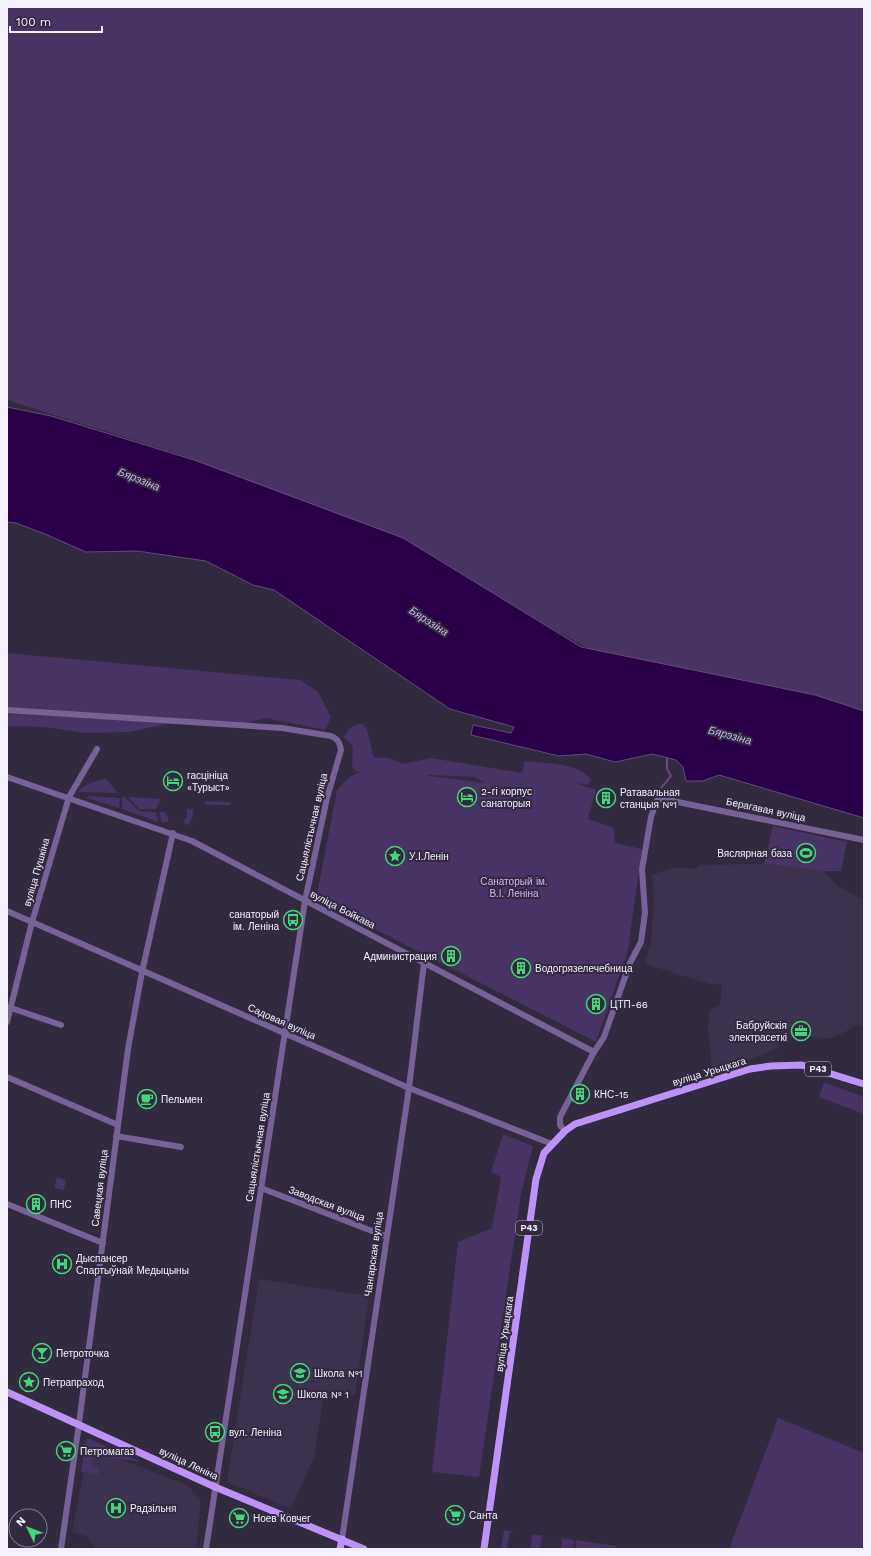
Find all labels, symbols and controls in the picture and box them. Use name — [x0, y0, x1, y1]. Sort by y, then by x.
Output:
scale bar — [10, 8, 102, 34]
text: 100 m — [16, 15, 51, 29]
water label: Бярэзіна — [116, 465, 162, 494]
water label: Бярэзіна — [407, 604, 451, 639]
water label: Бярэзіна — [707, 723, 753, 747]
hotel icon: гасцініца «Турыст» — [162, 770, 184, 792]
place label: гасцініца «Турыст» — [187, 770, 230, 793]
street label: Сацыялістычная вуліца — [294, 772, 329, 882]
hotel icon: 2-гі корпус санаторыя — [456, 786, 478, 808]
place label: 2-гі корпус санаторыя — [481, 786, 532, 809]
building icon: Ратавальная станцыя №1 — [595, 787, 617, 809]
place label: Ратавальная станцыя №1 — [620, 787, 680, 810]
street label: Берагавая вуліца — [725, 796, 807, 823]
street label: вуліца Пушкіна — [21, 836, 52, 908]
sports icon: Вяслярная база — [795, 842, 817, 864]
place icon: У.І.Ленін — [384, 845, 406, 867]
place label: Вяслярная база — [717, 848, 792, 859]
place label: У.І.Ленін — [409, 851, 449, 862]
park label: Санаторый ім. В.І. Леніна — [480, 876, 548, 899]
street label: вуліца Войкава — [308, 888, 377, 931]
place label: санаторый ім. Леніна — [229, 909, 279, 932]
bus stop icon: санаторый ім. Леніна — [282, 909, 304, 931]
building icon: Администрация — [440, 945, 462, 967]
place label: Администрация — [363, 951, 437, 962]
building icon: Водогрязелечебница — [510, 957, 532, 979]
place label: Водогрязелечебница — [535, 963, 633, 974]
building icon: ЦТП-66 — [585, 993, 607, 1015]
place label: ЦТП-66 — [610, 999, 648, 1010]
street label: Садовая вуліца — [246, 1002, 318, 1042]
place label: Бабруйскія электрасеткі — [729, 1020, 787, 1043]
office icon: Бабруйскія электрасеткі — [790, 1020, 812, 1042]
street label: вуліца Урыцкага — [671, 1055, 748, 1088]
road number: Р43 — [805, 1062, 831, 1076]
building icon: КНС-15 — [569, 1083, 591, 1105]
cafe icon: Пельмен — [136, 1088, 158, 1110]
place label: КНС-15 — [594, 1089, 629, 1100]
street label: Сацыялістычная вуліца — [243, 1091, 272, 1202]
place label: Пельмен — [161, 1094, 202, 1105]
street label: Савецкая вуліца — [89, 1148, 110, 1227]
street label: Заводская вуліца — [287, 1184, 367, 1223]
building icon: ПНС — [25, 1193, 47, 1215]
place label: ПНС — [50, 1199, 72, 1210]
street label: Чангарская вуліца — [362, 1211, 385, 1297]
road number: Р43 — [516, 1221, 542, 1235]
hospital icon: Дыспансер Спартыўнай Медыцыны — [51, 1253, 73, 1275]
place label: Дыспансер Спартыўнай Медыцыны — [76, 1253, 189, 1276]
street label: вуліца Урыцкага — [494, 1295, 515, 1373]
bar icon: Петроточка — [31, 1342, 53, 1364]
place label: Петроточка — [56, 1348, 110, 1359]
school or university icon: Школа №1 — [289, 1362, 311, 1384]
place label: Школа №1 — [314, 1368, 363, 1379]
place icon: Петрапраход — [18, 1371, 40, 1393]
place label: Петрапраход — [43, 1377, 104, 1388]
school or university icon: Школа № 1 — [272, 1383, 294, 1405]
place label: Школа № 1 — [297, 1389, 349, 1400]
bus stop icon: вул. Леніна — [204, 1421, 226, 1443]
place label: вул. Леніна — [229, 1427, 282, 1438]
supermarket icon: Петромагаз — [55, 1440, 77, 1462]
street label: вуліца Леніна — [158, 1445, 220, 1482]
place label: Петромагаз — [80, 1446, 134, 1457]
hospital icon: Радзільня — [105, 1497, 127, 1519]
place label: Радзільня — [130, 1503, 177, 1514]
supermarket icon: Санта — [444, 1504, 466, 1526]
supermarket icon: Ноев Ковчег — [228, 1507, 250, 1529]
north arrow — [8, 1508, 48, 1548]
place label: Санта — [469, 1510, 498, 1521]
place label: Ноев Ковчег — [253, 1513, 311, 1524]
text: N — [14, 1514, 29, 1529]

